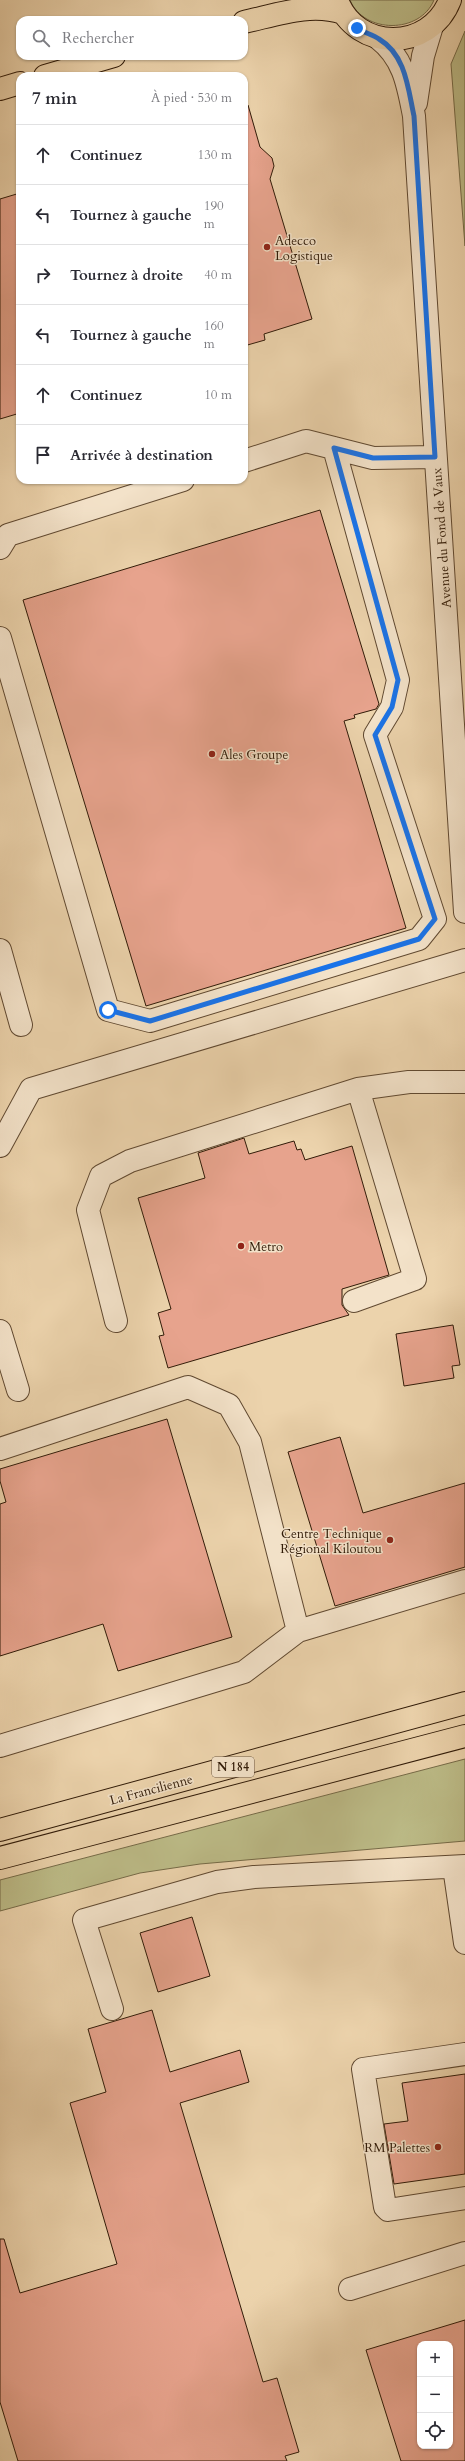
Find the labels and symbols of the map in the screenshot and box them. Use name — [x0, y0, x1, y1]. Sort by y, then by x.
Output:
route end — [348, 19, 366, 37]
place label: Adecco Logistique — [275, 232, 333, 265]
marker: Adecco Logistique — [262, 242, 272, 252]
street label: Avenue du Fond de Vaux — [428, 467, 456, 609]
place label: Ales Groupe — [220, 746, 288, 764]
marker: Ales Groupe — [207, 749, 217, 759]
route start — [99, 1001, 117, 1019]
place label: Metro — [249, 1238, 283, 1256]
marker: Metro — [236, 1241, 246, 1251]
place label: Centre Technique Régional Kiloutou — [280, 1525, 382, 1558]
marker: Centre Technique Régional Kiloutou — [385, 1535, 395, 1545]
road number: N 184 — [212, 1757, 254, 1777]
street label: La Francilienne — [108, 1770, 195, 1810]
place label: RM Palettes — [364, 2139, 430, 2157]
marker: RM Palettes — [433, 2142, 443, 2152]

